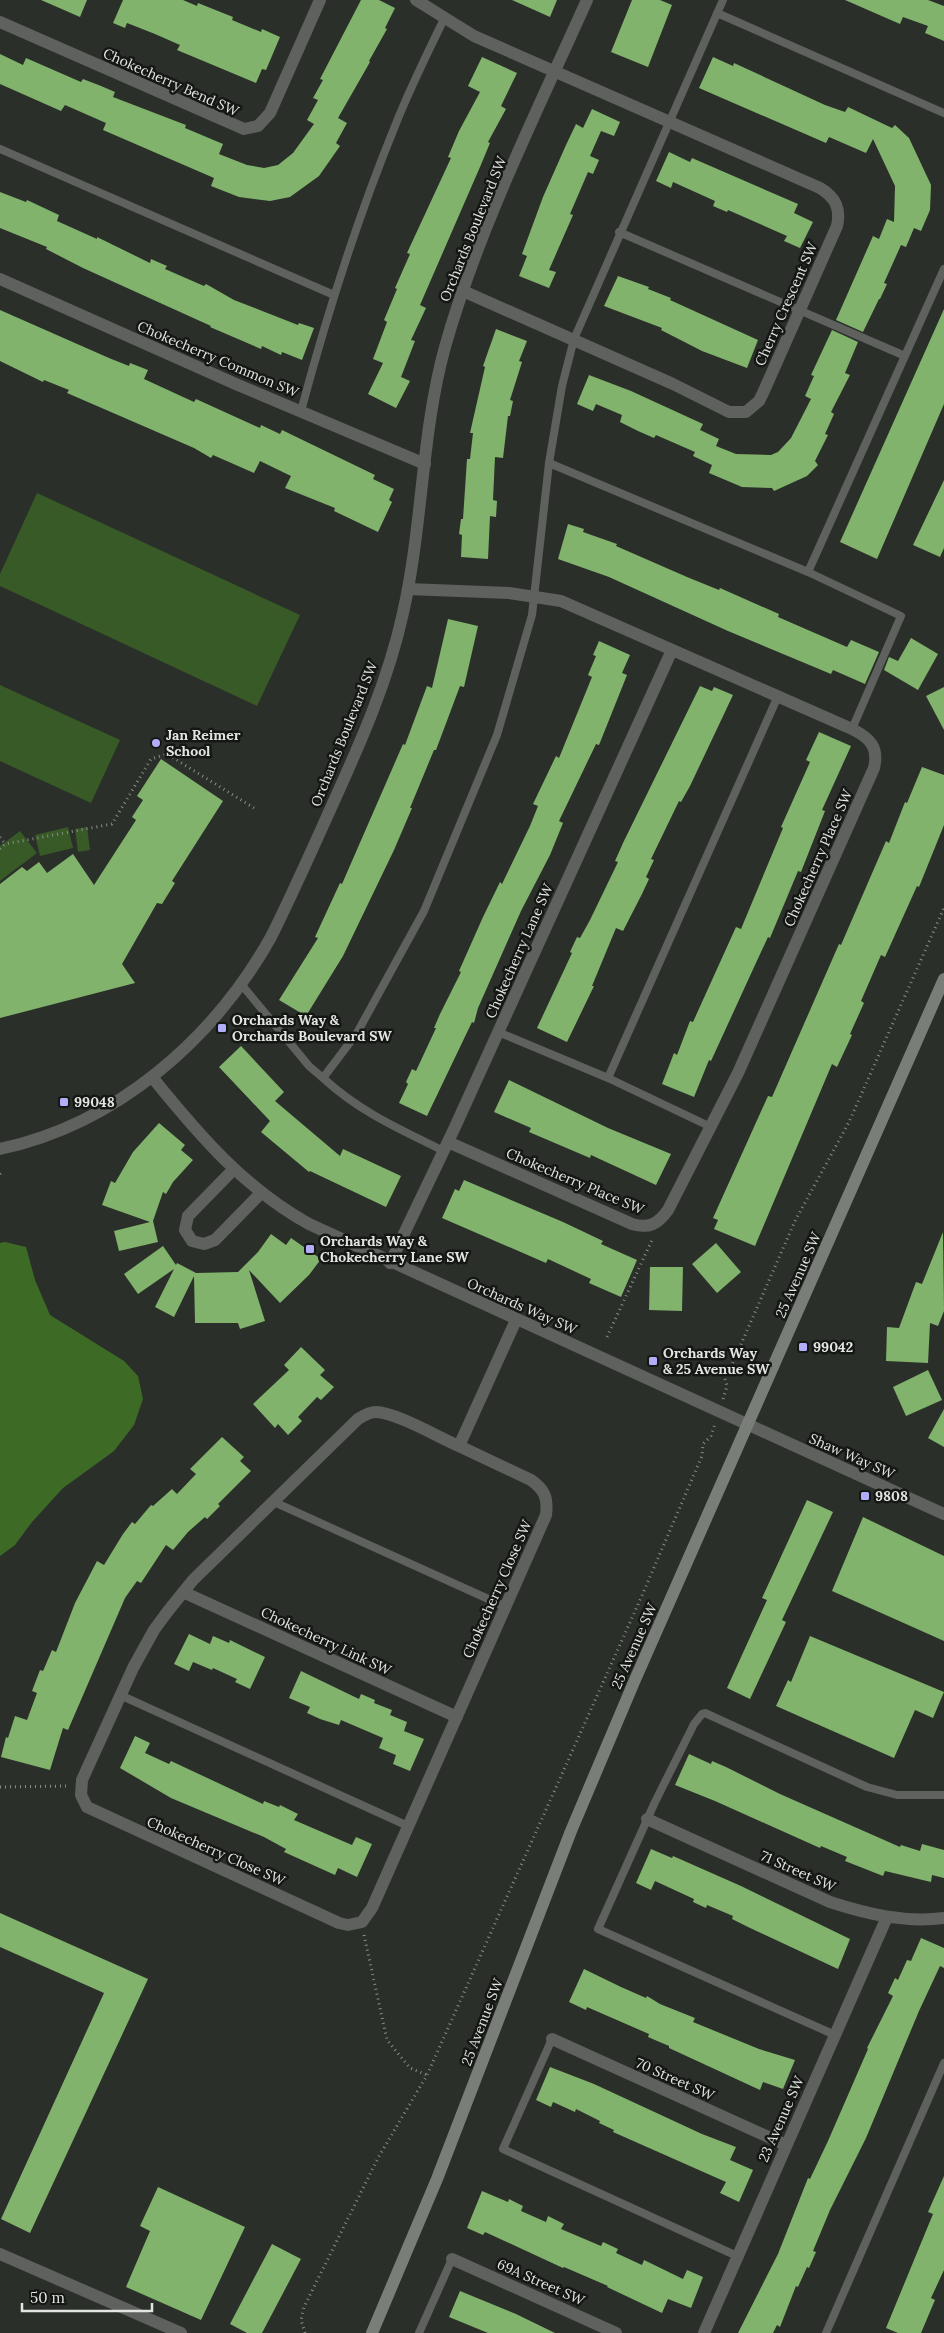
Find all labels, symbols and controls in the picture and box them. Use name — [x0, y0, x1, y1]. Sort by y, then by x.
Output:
street label: Chokecherry Bend SW — [100, 44, 243, 121]
street label: Orchards Boulevard SW — [436, 153, 511, 304]
street label: Cherry Crescent SW — [751, 238, 822, 369]
street label: Chokecherry Common SW — [135, 317, 302, 402]
street label: Orchards Boulevard SW — [307, 658, 382, 809]
place label: Jan Reimer School — [166, 726, 241, 760]
marker: Jan Reimer School — [150, 737, 162, 749]
street label: Chokecherry Place SW — [780, 786, 857, 929]
street label: Chokecherry Lane SW — [481, 880, 557, 1021]
place label: Orchards Way & Orchards Boulevard SW — [232, 1011, 393, 1045]
marker: Orchards Way & Orchards Boulevard SW — [216, 1022, 228, 1034]
place label: 99048 — [74, 1093, 115, 1111]
marker: 99048 — [58, 1096, 70, 1108]
street label: Chokecherry Place SW — [503, 1144, 648, 1219]
street label: 25 Avenue SW — [771, 1228, 825, 1321]
place label: Orchards Way & Chokecherry Lane SW — [320, 1232, 469, 1266]
marker: Orchards Way & Chokecherry Lane SW — [304, 1243, 316, 1255]
street label: Orchards Way SW — [464, 1274, 581, 1339]
place label: 99042 — [813, 1338, 853, 1356]
marker: 99042 — [797, 1341, 809, 1353]
place label: Orchards Way & 25 Avenue SW — [663, 1344, 770, 1378]
marker: Orchards Way & 25 Avenue SW — [647, 1355, 659, 1367]
street label: Shaw Way SW — [806, 1429, 898, 1483]
place label: 9808 — [875, 1487, 908, 1505]
marker: 9808 — [859, 1490, 871, 1502]
street label: Chokecherry Close SW — [458, 1516, 536, 1661]
street label: 25 Avenue SW — [607, 1599, 661, 1692]
street label: Chokecherry Link SW — [258, 1603, 395, 1680]
street label: Chokecherry Close SW — [144, 1812, 289, 1890]
street label: 71 Street SW — [758, 1846, 839, 1896]
street label: 25 Avenue SW — [457, 1975, 507, 2068]
street label: 70 Street SW — [633, 2054, 718, 2105]
street label: 23 Avenue SW — [754, 2072, 808, 2165]
street label: 69A Street SW — [494, 2255, 589, 2310]
scale bar — [22, 2280, 152, 2312]
text: 50 m — [30, 2288, 65, 2307]

